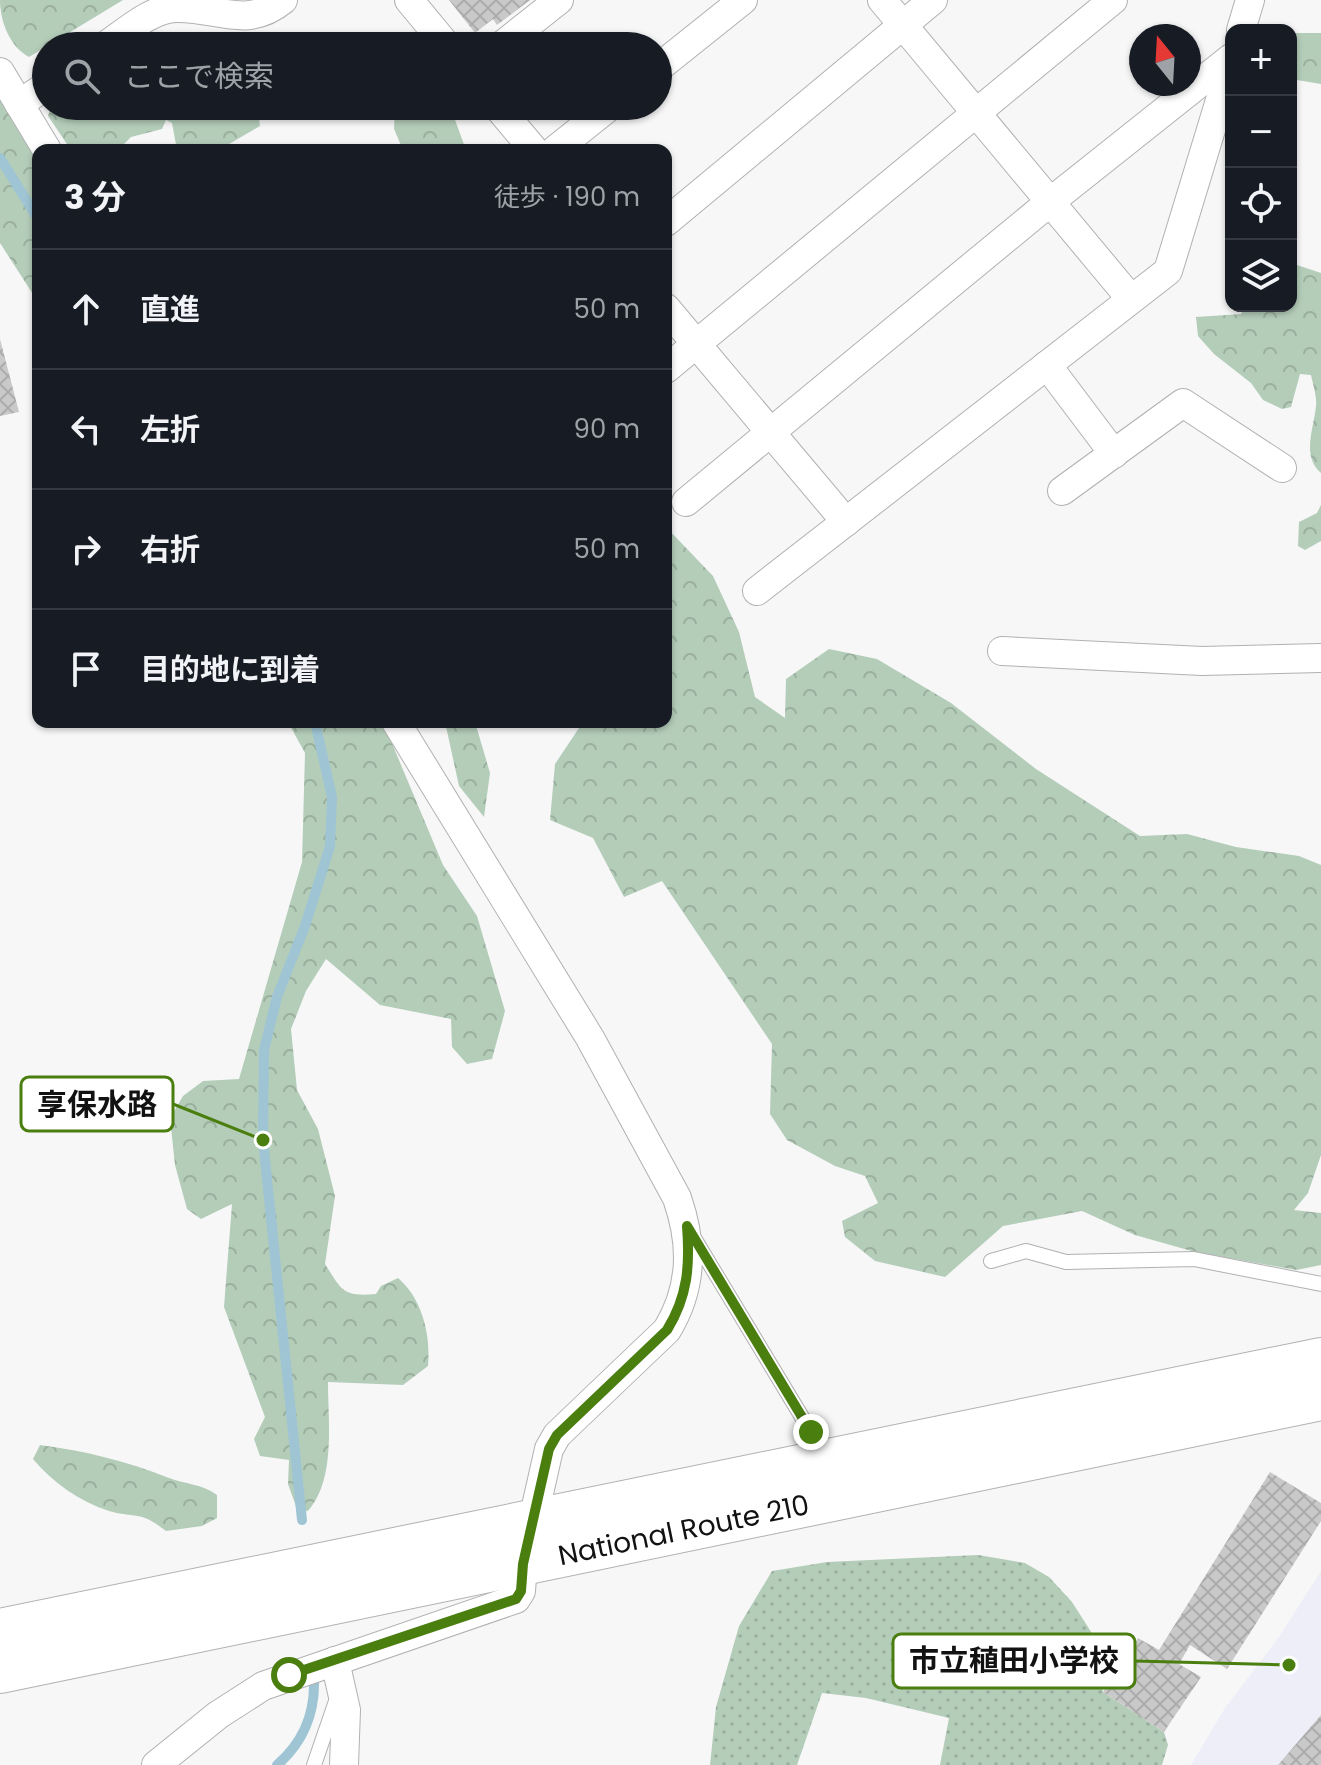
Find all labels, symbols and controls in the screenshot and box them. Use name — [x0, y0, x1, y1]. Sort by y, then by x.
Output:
north arrow — [1129, 24, 1201, 96]
map controls — [1225, 24, 1297, 312]
button: + — [1225, 24, 1297, 96]
search box — [32, 32, 672, 120]
icon: search — [60, 54, 104, 98]
text: ここで検索 — [124, 55, 274, 98]
button: − — [1225, 96, 1297, 168]
button: locate — [1225, 168, 1297, 240]
text: 3 分 — [64, 173, 126, 221]
text: 徒歩 · 190 m — [494, 179, 640, 215]
button: layers — [1225, 240, 1297, 312]
icon: ahead — [64, 287, 108, 331]
text: 直進 — [140, 288, 200, 331]
text: 50 m — [574, 291, 640, 327]
icon: left — [64, 407, 108, 451]
text: 左折 — [140, 408, 200, 451]
text: 90 m — [574, 411, 640, 447]
icon: right — [64, 527, 108, 571]
text: 右折 — [140, 528, 200, 571]
text: 50 m — [574, 531, 640, 567]
icon: arrive — [64, 647, 108, 691]
text: 目的地に到着 — [140, 648, 320, 691]
callout: 享保水路 — [21, 1077, 173, 1131]
text: 享保水路 — [37, 1083, 157, 1126]
route end — [793, 1414, 829, 1450]
street label: National Route 210 — [555, 1485, 813, 1575]
callout: 市立稙田小学校 — [893, 1634, 1135, 1688]
text: 市立稙田小学校 — [909, 1639, 1119, 1682]
route start — [271, 1657, 307, 1693]

